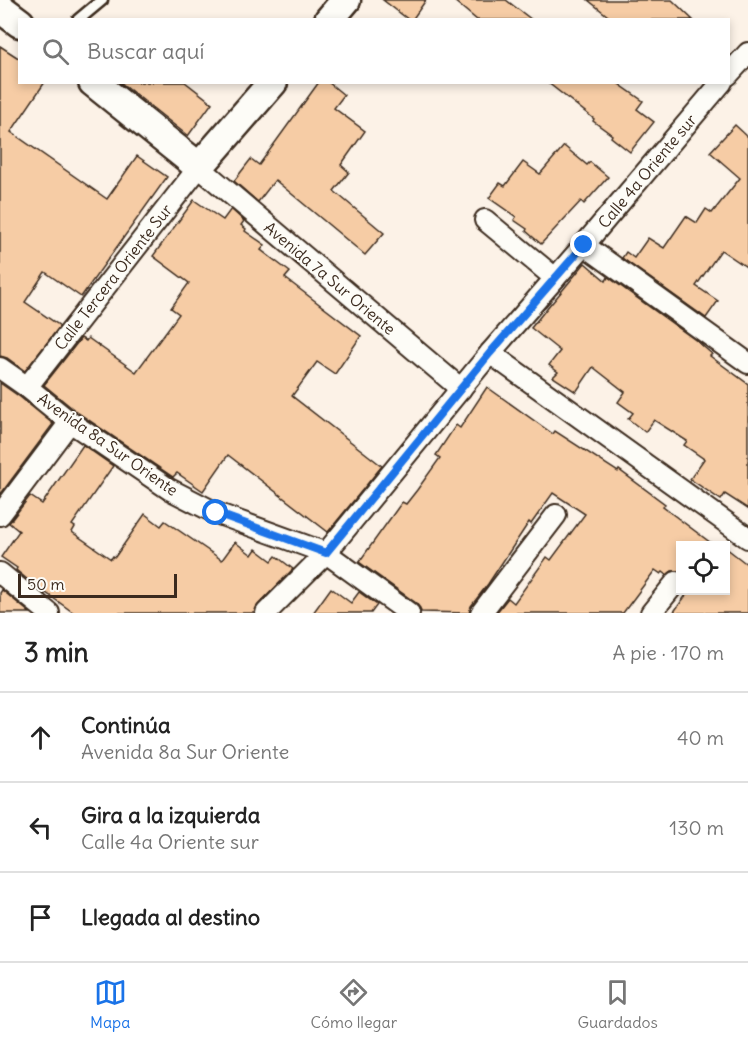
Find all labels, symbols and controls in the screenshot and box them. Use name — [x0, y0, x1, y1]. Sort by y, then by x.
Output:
search box — [18, 18, 730, 84]
icon: search — [39, 35, 72, 68]
text: Buscar aquí — [87, 37, 204, 65]
street label: Calle 4a Oriente sur — [594, 110, 701, 232]
street label: Calle Tercera Oriente Sur — [50, 200, 177, 354]
street label: Avenida 7a Sur Oriente — [260, 217, 400, 339]
route end — [570, 231, 596, 257]
street label: Avenida 8a Sur Oriente — [34, 388, 182, 500]
route start — [202, 499, 228, 525]
map controls — [676, 541, 730, 595]
button: locate — [676, 541, 730, 595]
scale bar — [18, 571, 177, 598]
text: 50 m — [27, 574, 65, 594]
text: 3 min — [24, 636, 89, 669]
text: A pie · 170 m — [613, 640, 724, 665]
text: Continúa — [81, 711, 170, 739]
icon: ahead — [24, 721, 57, 754]
text: 40 m — [677, 725, 724, 750]
text: Avenida 8a Sur Oriente — [81, 739, 289, 764]
text: Gira a la izquierda — [81, 801, 260, 829]
icon: left — [24, 811, 57, 844]
text: 130 m — [669, 815, 724, 840]
text: Calle 4a Oriente sur — [81, 829, 259, 854]
icon: arrive — [24, 901, 57, 934]
text: Llegada al destino — [81, 903, 260, 931]
tab: Mapa — [90, 976, 130, 1032]
tab: Cómo llegar — [311, 976, 397, 1032]
tab: Guardados — [577, 976, 658, 1032]

